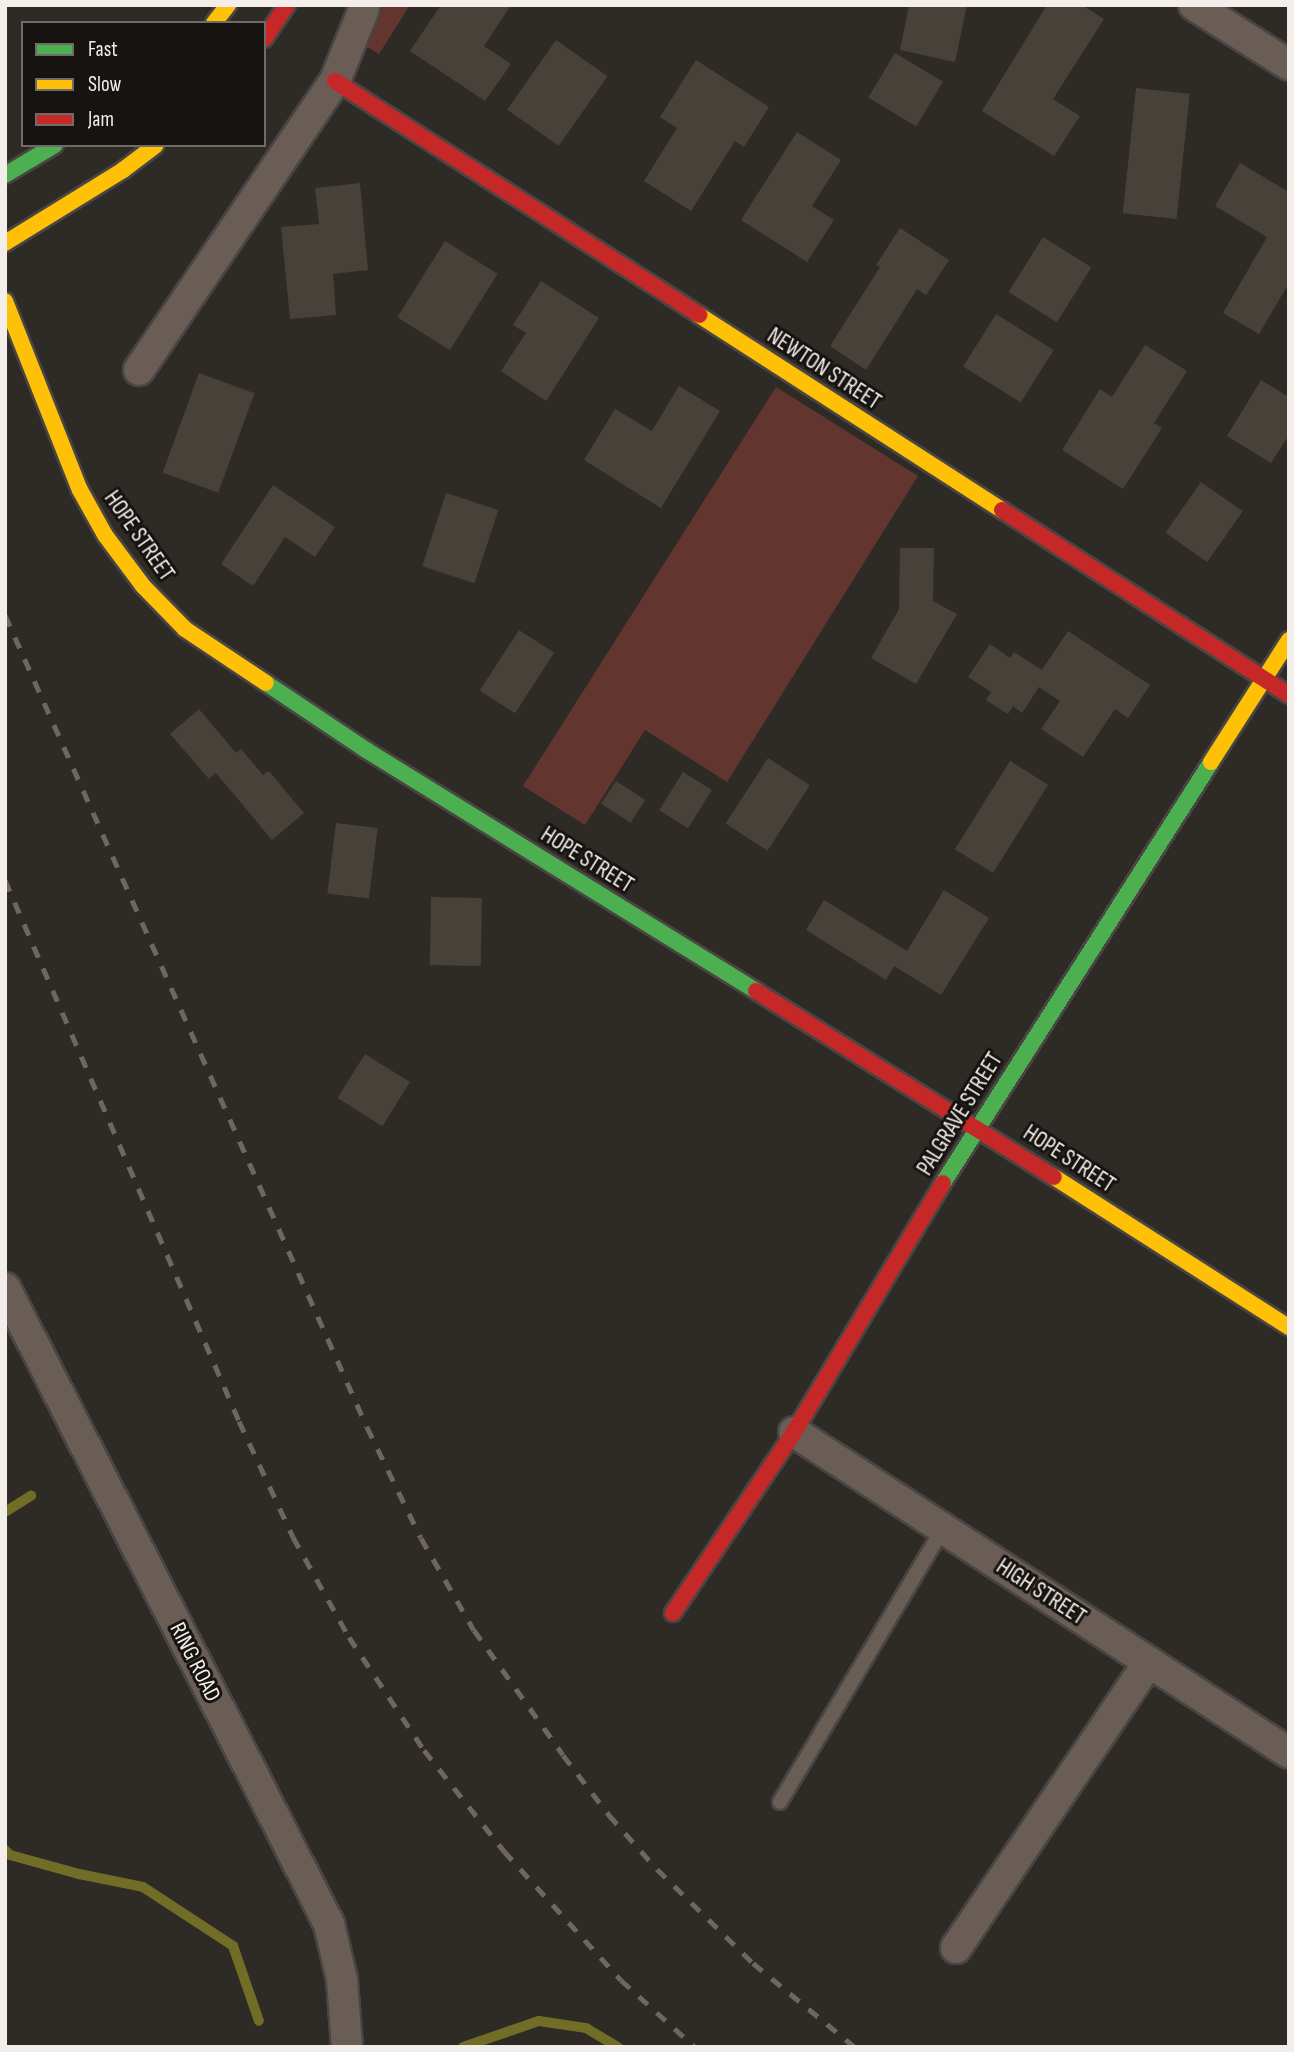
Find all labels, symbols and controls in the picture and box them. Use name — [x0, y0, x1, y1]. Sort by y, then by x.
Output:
legend — [21, 21, 266, 147]
text: Fast — [88, 37, 118, 62]
text: Slow — [88, 72, 121, 97]
text: Jam — [88, 107, 114, 132]
street label: NEWTON STREET — [762, 322, 886, 416]
street label: HOPE STREET — [98, 486, 180, 586]
street label: HOPE STREET — [536, 821, 638, 899]
street label: PALGRAVE STREET — [911, 1047, 1009, 1181]
street label: HOPE STREET — [1018, 1119, 1120, 1199]
street label: HIGH STREET — [991, 1553, 1091, 1631]
street label: RING ROAD — [163, 1618, 227, 1706]

